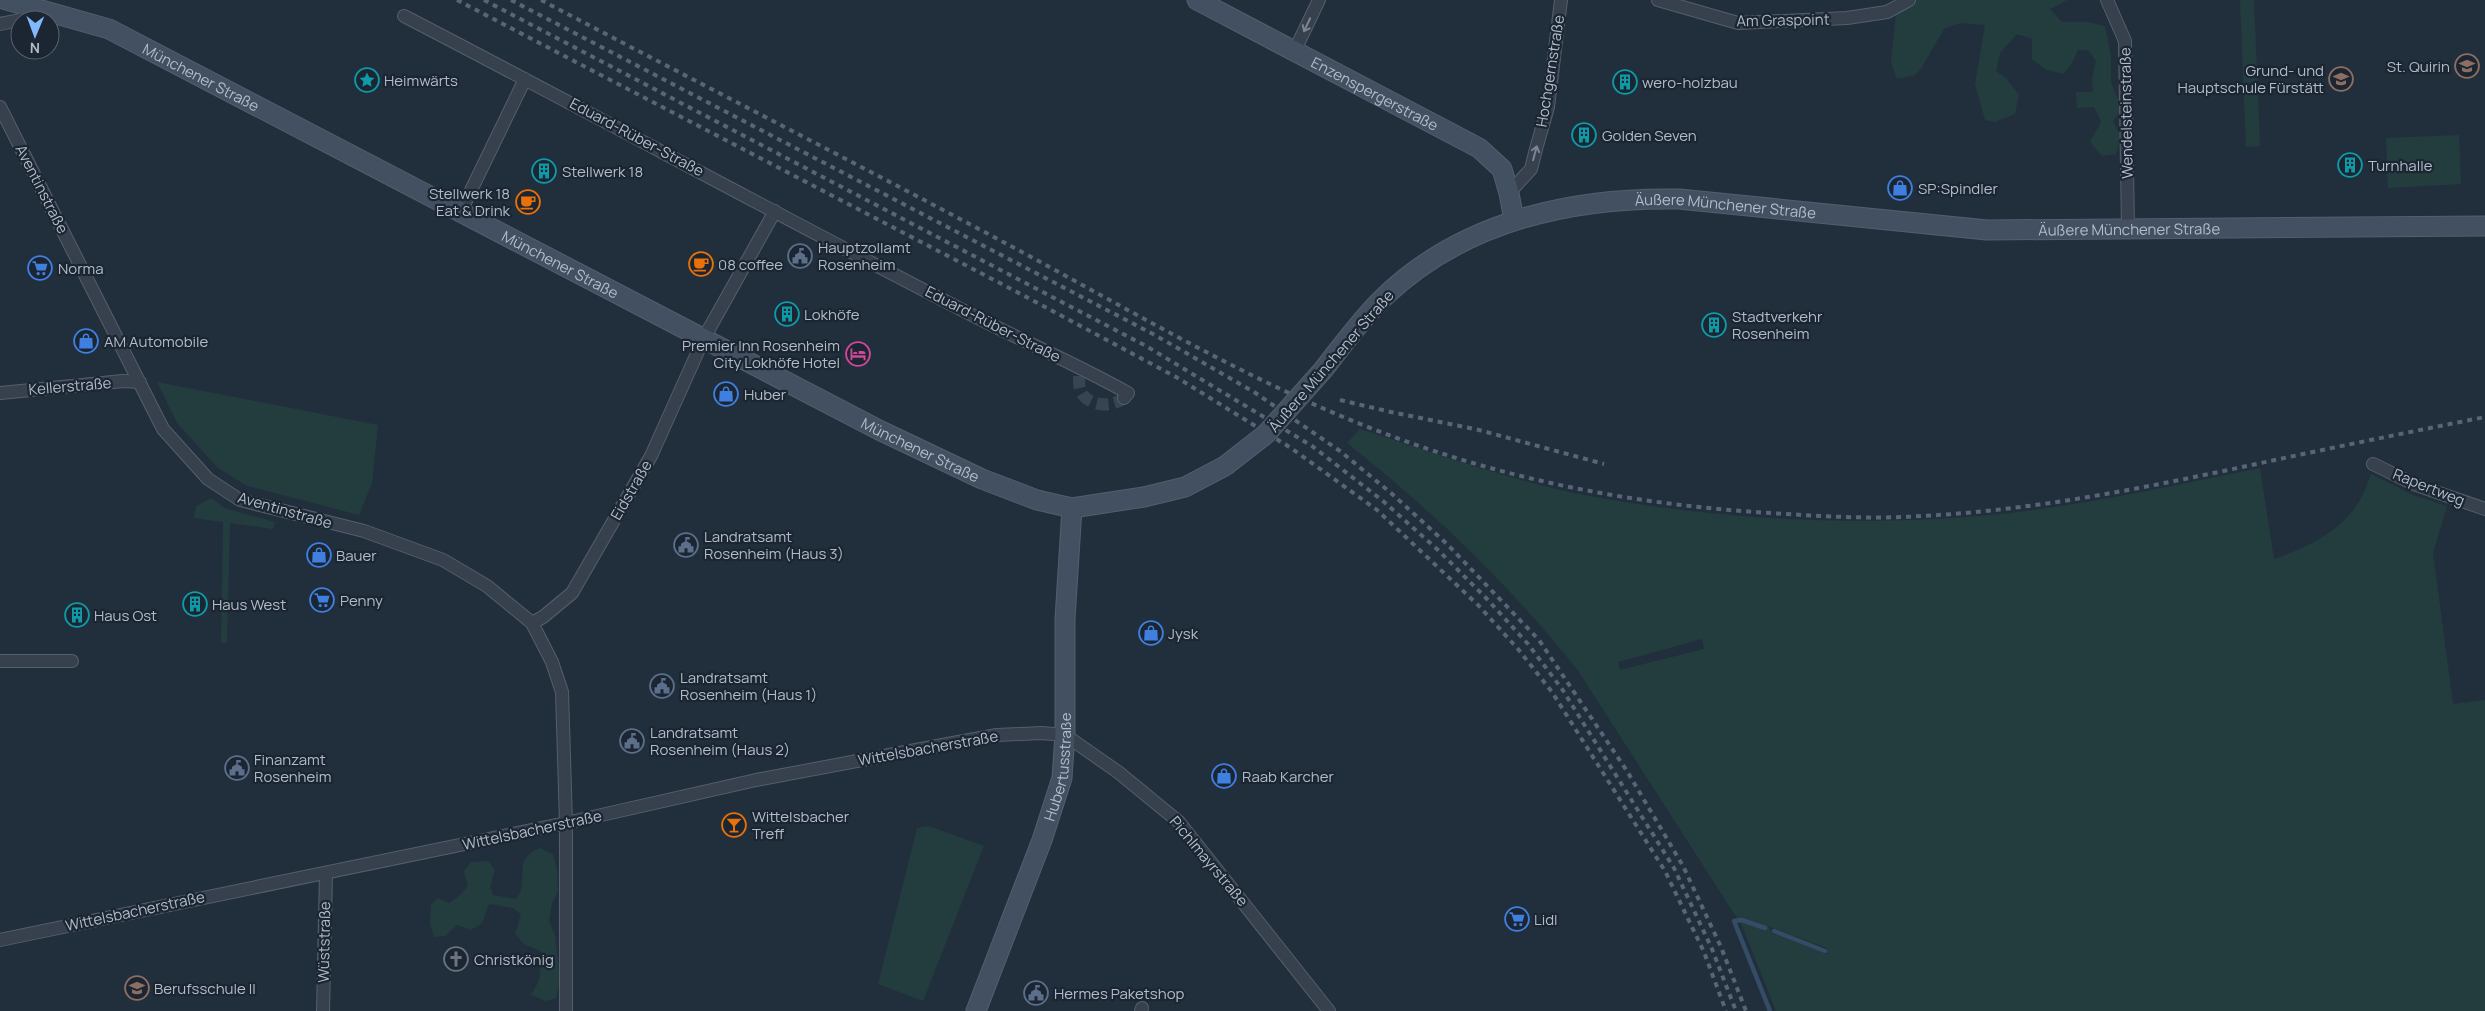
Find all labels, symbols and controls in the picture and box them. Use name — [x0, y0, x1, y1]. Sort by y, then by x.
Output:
street label: Am Graspoint — [1736, 9, 1830, 31]
north arrow — [10, 10, 60, 60]
street label: Hochgernstraße — [1531, 13, 1569, 129]
one-way arrow — [1302, 17, 1311, 32]
street label: Münchener Straße — [139, 38, 263, 116]
text: N — [30, 39, 40, 58]
street label: Wendelsteinstraße — [2114, 47, 2138, 179]
street label: Enzenspergerstraße — [1308, 51, 1442, 136]
school or university icon: St. Quirin — [2454, 53, 2480, 79]
place label: St. Quirin — [2387, 56, 2450, 77]
place label: Grund- und Hauptschule Fürstätt — [2177, 60, 2324, 98]
school or university icon: Grund- und Hauptschule Fürstätt — [2328, 66, 2354, 92]
place icon: Heimwärts — [354, 67, 380, 93]
building icon: wero-holzbau — [1612, 69, 1638, 95]
place label: Heimwärts — [384, 70, 458, 91]
place label: wero-holzbau — [1642, 72, 1738, 93]
street label: Eduard-Rüber-Straße — [566, 93, 708, 181]
building icon: Golden Seven — [1571, 122, 1597, 148]
place label: Golden Seven — [1602, 125, 1697, 146]
street label: Aventinstraße — [11, 141, 74, 237]
one-way arrow — [1531, 145, 1541, 161]
building icon: Turnhalle — [2337, 152, 2363, 178]
place label: Turnhalle — [2368, 155, 2433, 176]
building icon: Stellwerk 18 — [531, 158, 557, 184]
place label: Stellwerk 18 — [562, 161, 643, 182]
shop icon: SP:Spindler — [1887, 175, 1913, 201]
place label: SP:Spindler — [1918, 178, 1998, 199]
place label: Stellwerk 18 Eat & Drink — [429, 183, 511, 221]
street label: Äußere Münchener Straße — [1634, 188, 1817, 223]
cafe icon: Stellwerk 18 Eat & Drink — [515, 189, 541, 215]
street label: Äußere Münchener Straße — [2038, 218, 2220, 240]
street label: Münchener Straße — [498, 225, 623, 303]
place label: Hauptzollamt Rosenheim — [818, 237, 911, 275]
public building icon: Hauptzollamt Rosenheim — [787, 243, 813, 269]
cafe icon: 08 coffee — [688, 251, 714, 277]
place label: 08 coffee — [718, 254, 783, 275]
supermarket icon: Norma — [27, 255, 53, 281]
place label: Norma — [58, 258, 104, 279]
street label: Eduard-Rüber-Straße — [922, 281, 1064, 367]
street label: Äußere Münchener Straße — [1263, 285, 1399, 436]
building icon: Lokhöfe — [774, 301, 800, 327]
place label: Lokhöfe — [804, 304, 860, 325]
place label: Stadtverkehr Rosenheim — [1732, 306, 1823, 344]
building icon: Stadtverkehr Rosenheim — [1701, 312, 1727, 338]
shop icon: AM Automobile — [73, 328, 99, 354]
place label: AM Automobile — [104, 331, 209, 352]
place label: Premier Inn Rosenheim City Lokhöfe Hotel — [682, 335, 840, 373]
hotel icon: Premier Inn Rosenheim City Lokhöfe Hotel — [845, 341, 871, 367]
street label: Kellerstraße — [28, 372, 112, 400]
shop icon: Huber — [713, 381, 739, 407]
place label: Huber — [744, 384, 787, 405]
street label: Münchener Straße — [858, 412, 983, 487]
street label: Eidstraße — [605, 456, 657, 524]
street label: Rapertweg — [2390, 463, 2468, 511]
street label: Aventinstraße — [235, 487, 335, 534]
place label: Landratsamt Rosenheim (Haus 3) — [704, 526, 844, 564]
public building icon: Landratsamt Rosenheim (Haus 3) — [673, 532, 699, 558]
shop icon: Bauer — [306, 542, 332, 568]
place label: Bauer — [336, 545, 377, 566]
supermarket icon: Penny — [309, 587, 335, 613]
place label: Penny — [340, 590, 383, 611]
building icon: Haus West — [182, 591, 208, 617]
place label: Haus West — [212, 594, 286, 615]
building icon: Haus Ost — [64, 602, 90, 628]
place label: Haus Ost — [94, 605, 157, 626]
shop icon: Jysk — [1138, 620, 1164, 646]
place label: Jysk — [1168, 623, 1199, 644]
place label: Landratsamt Rosenheim (Haus 1) — [680, 667, 818, 705]
public building icon: Landratsamt Rosenheim (Haus 1) — [649, 673, 675, 699]
street label: Hubertusstraße — [1038, 712, 1076, 824]
place label: Landratsamt Rosenheim (Haus 2) — [650, 722, 790, 760]
street label: Wittelsbacherstraße — [856, 725, 1000, 771]
public building icon: Landratsamt Rosenheim (Haus 2) — [619, 728, 645, 754]
place label: Finanzamt Rosenheim — [254, 749, 331, 787]
public building icon: Finanzamt Rosenheim — [224, 755, 250, 781]
shop icon: Raab Karcher — [1211, 763, 1237, 789]
place label: Raab Karcher — [1242, 766, 1334, 787]
street label: Wittelsbacherstraße — [460, 805, 604, 855]
place label: Wittelsbacher Treff — [752, 806, 850, 844]
street label: Pichlmayrstraße — [1165, 811, 1253, 911]
bar icon: Wittelsbacher Treff — [721, 812, 747, 838]
street label: Wittelsbacherstraße — [63, 886, 207, 936]
street label: Wüststraße — [313, 901, 335, 983]
supermarket icon: Lidl — [1504, 906, 1530, 932]
place label: Lidl — [1534, 909, 1558, 930]
church icon: Christkönig — [443, 946, 469, 972]
place label: Christkönig — [474, 949, 554, 970]
school or university icon: Berufsschule II — [124, 975, 150, 1001]
place label: Berufsschule II — [154, 978, 256, 999]
public building icon: Hermes Paketshop — [1023, 980, 1049, 1006]
place label: Hermes Paketshop — [1054, 983, 1185, 1004]

